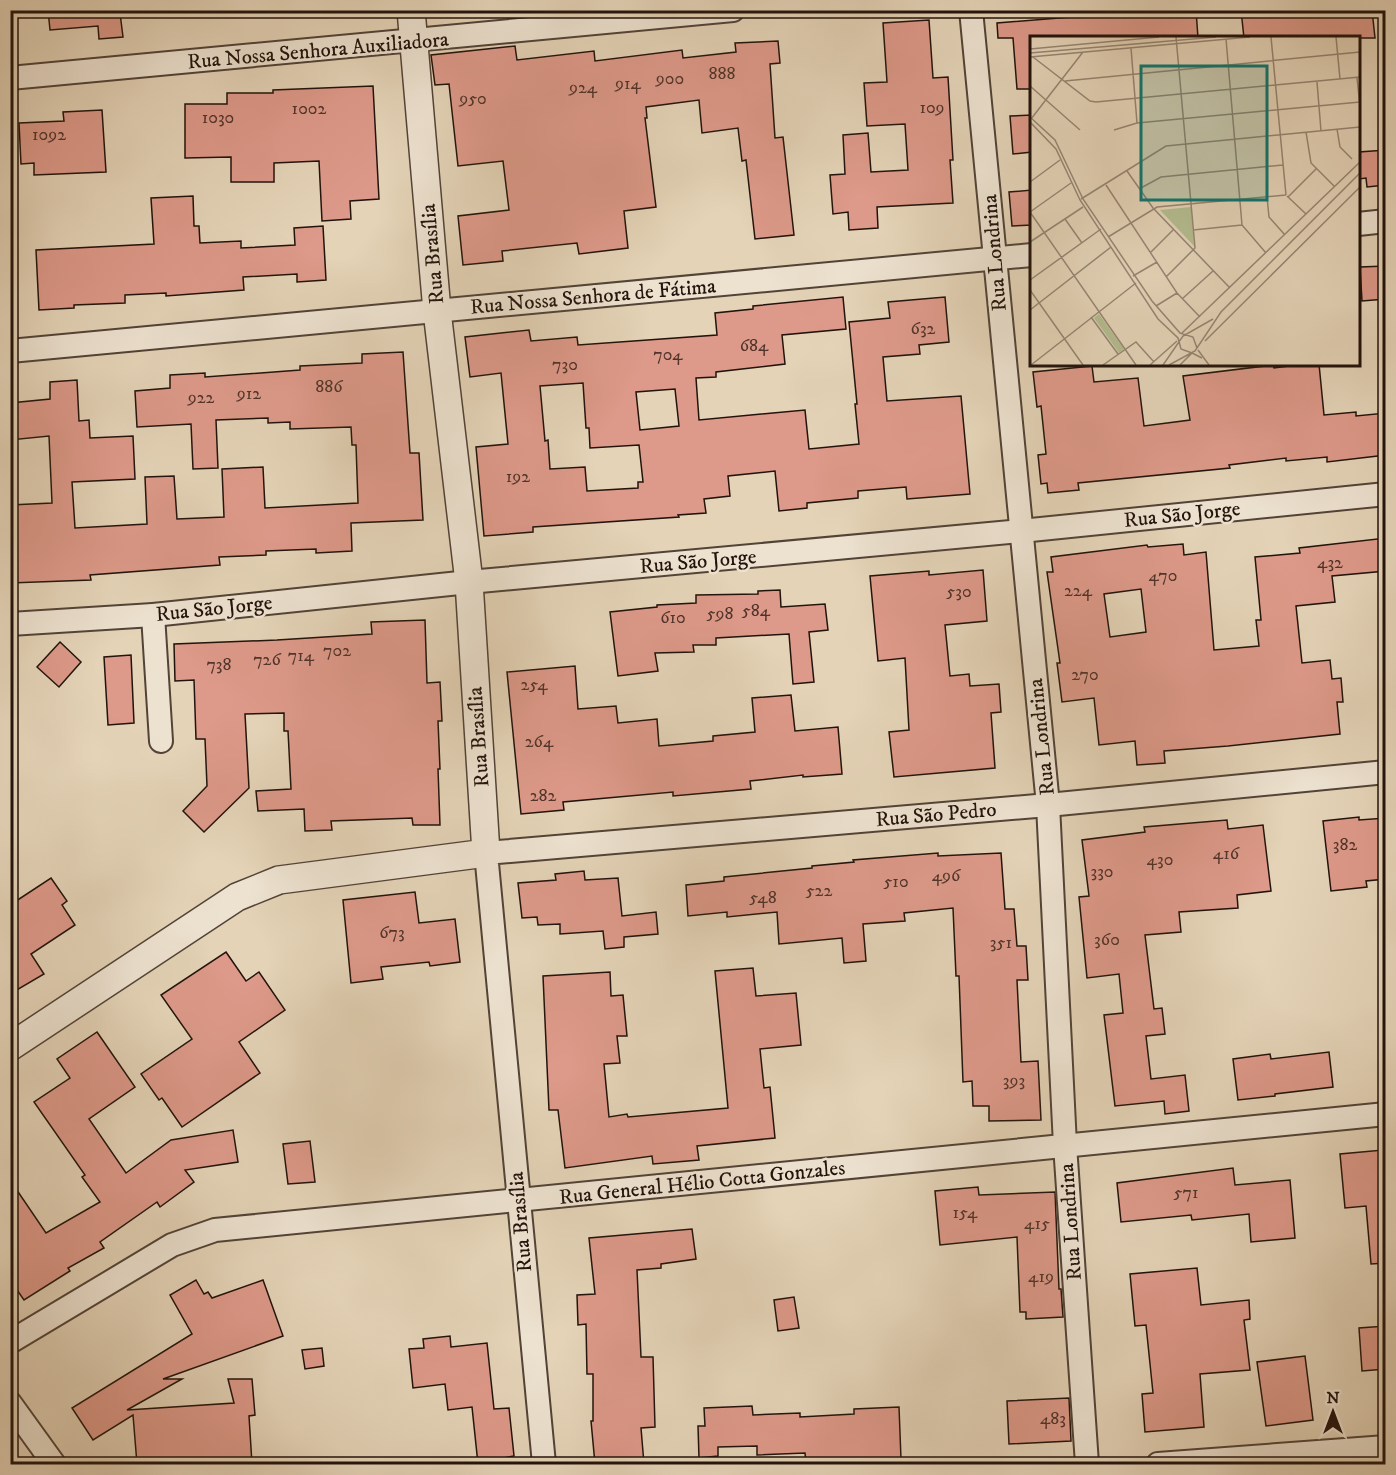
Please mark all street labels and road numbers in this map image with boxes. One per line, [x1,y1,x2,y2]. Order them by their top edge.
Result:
street label: Rua Nossa Senhora Auxiliadora [186,27,450,75]
street label: Rua Londrina [977,193,1013,313]
street label: Rua Brasília [416,203,450,305]
street label: Rua Nossa Senhora de Fátima [469,273,717,321]
street label: Rua São Jorge [1123,496,1242,534]
street label: Rua São Jorge [639,544,758,580]
street label: Rua São Jorge [155,590,274,628]
street label: Rua Londrina [1023,677,1061,797]
street label: Rua Brasília [463,686,495,788]
street label: Rua São Pedro [875,797,998,833]
street label: Rua General Hélio Cotta Gonzales [558,1155,846,1211]
street label: Rua Londrina [1054,1162,1088,1281]
street label: Rua Brasília [504,1171,538,1273]

